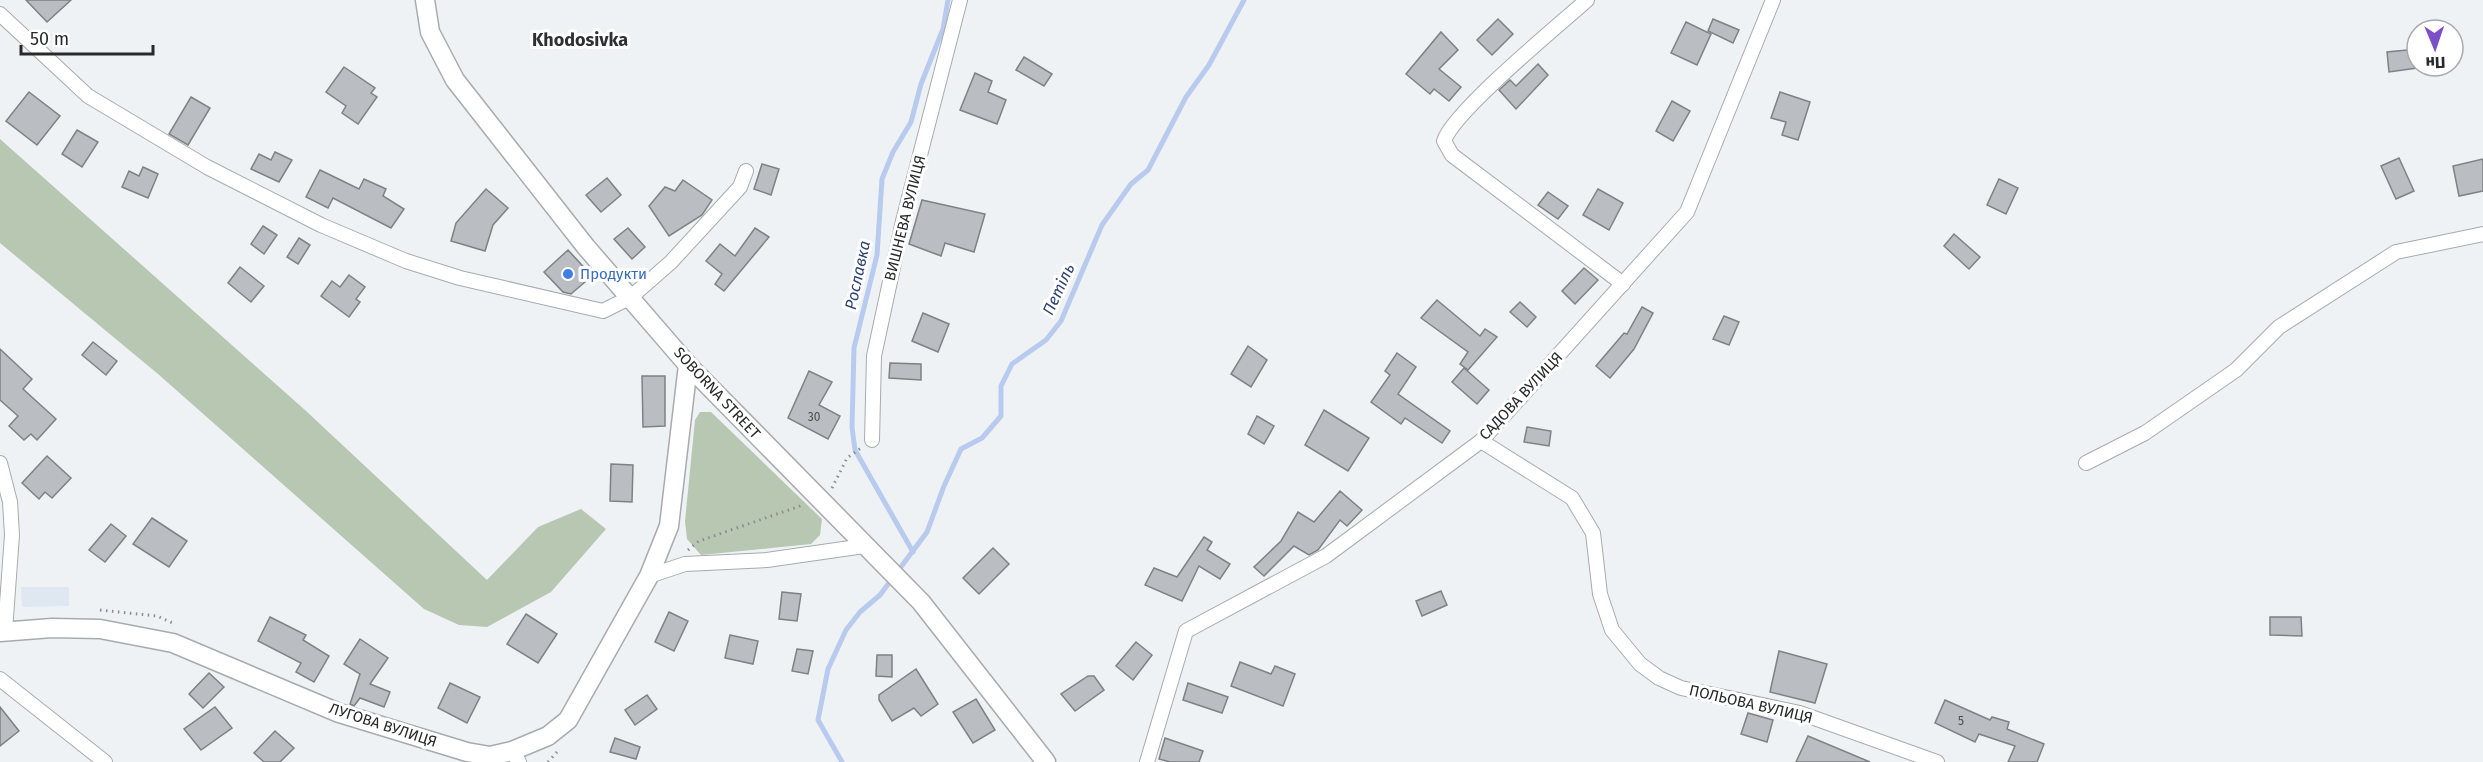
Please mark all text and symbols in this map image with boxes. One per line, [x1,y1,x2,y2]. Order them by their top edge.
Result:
scale bar [21,18,153,56]
north arrow [2405,18,2465,78]
text: 50 m [30,28,69,50]
district label: Khodosivka [532,29,628,51]
text: Пн [2425,53,2446,72]
street label: ВИШНЕВА ВУЛИЦЯ [881,153,929,283]
water label: Рославка [841,239,874,311]
water label: Петіль [1038,261,1079,318]
place label: Продукти [580,265,647,283]
marker: Продукти [561,267,575,281]
street label: SOBORNA STREET [670,344,764,443]
street label: САДОВА ВУЛИЦЯ [1476,348,1566,444]
house number: 30 [808,410,821,424]
street label: ПОЛЬОВА ВУЛИЦЯ [1687,681,1815,727]
street label: ЛУГОВА ВУЛИЦЯ [327,699,439,751]
house number: 5 [1958,714,1964,728]

